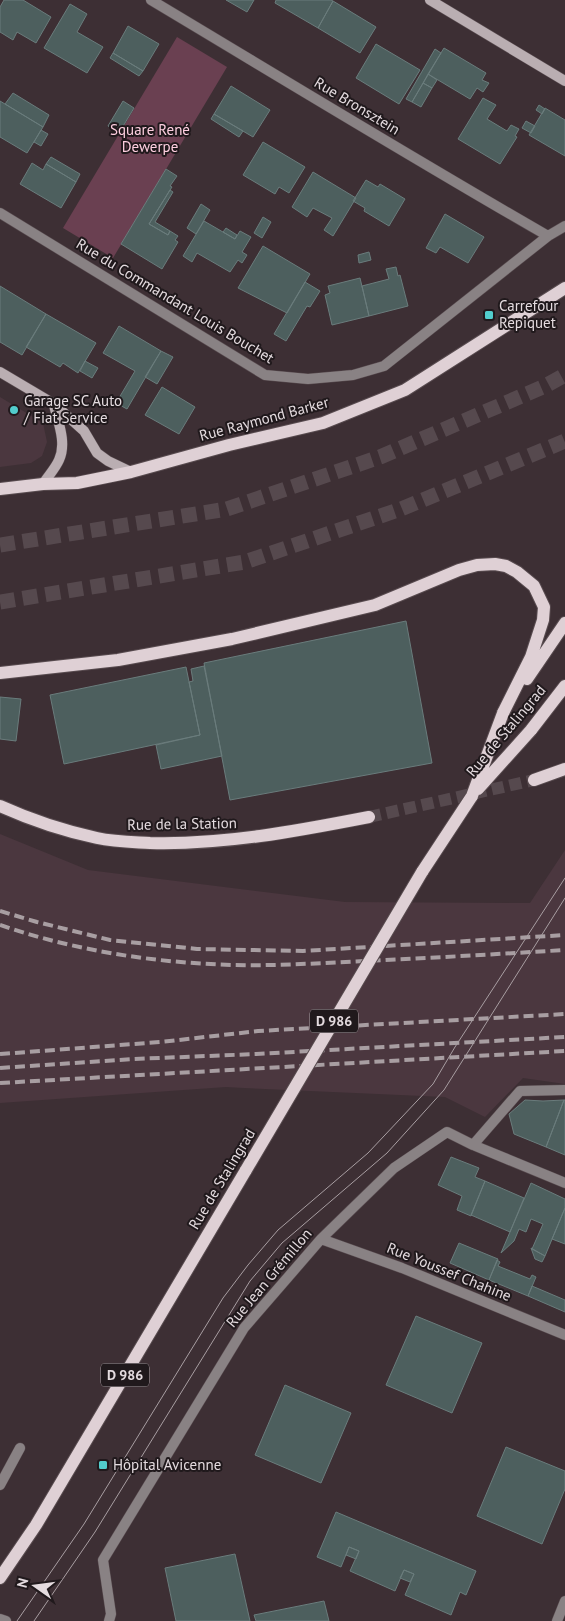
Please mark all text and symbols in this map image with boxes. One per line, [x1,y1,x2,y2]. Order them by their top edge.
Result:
street label: Rue Bronsztein [311,73,403,139]
park label: Square René Dewerpe [110,120,190,156]
street label: Rue du Commandant Louis Bouchet [73,234,278,367]
place label: Carrefour Repiquet [499,296,558,332]
marker: Carrefour Repiquet [483,309,495,321]
place label: Garage SC Auto / Fiat Service [23,391,122,427]
street label: Rue Raymond Barker [197,392,331,445]
marker: Garage SC Auto / Fiat Service [8,404,20,416]
street label: Rue de Stalingrad [462,681,550,780]
street label: Rue de la Station [127,813,237,834]
road number: D 986 [310,1009,358,1032]
street label: Rue de Stalingrad [184,1125,259,1232]
street label: Rue Jean Grémillon [222,1224,316,1331]
street label: Rue Youssef Chahine [384,1238,514,1305]
road number: D 986 [101,1364,149,1386]
place label: Hôpital Avicenne [113,1455,221,1474]
marker: Hôpital Avicenne [97,1459,109,1471]
north arrow [10,1561,60,1611]
text: N [13,1576,32,1589]

